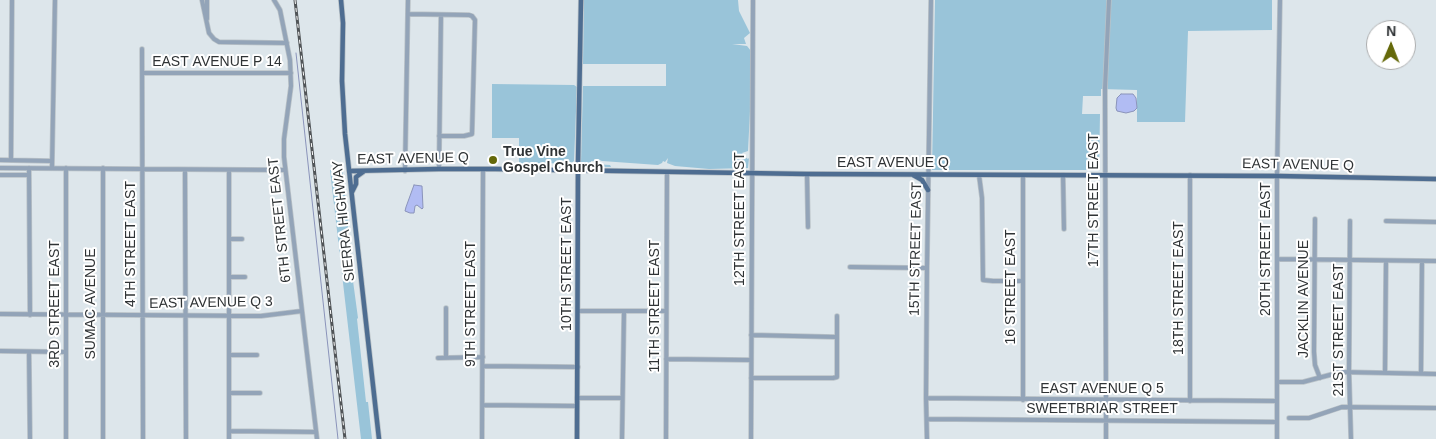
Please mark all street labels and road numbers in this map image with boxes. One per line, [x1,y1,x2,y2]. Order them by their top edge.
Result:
street label: EAST AVENUE P 14 [152,54,282,70]
street label: 17TH STREET EAST [1086,133,1102,267]
street label: EAST AVENUE Q [357,150,469,168]
street label: 12TH STREET EAST [732,152,748,286]
street label: EAST AVENUE Q [837,155,949,171]
street label: 6TH STREET EAST [265,156,295,284]
street label: EAST AVENUE Q [1242,156,1354,174]
street label: SIERRA HIGHWAY [329,160,359,282]
street label: 4TH STREET EAST [123,181,139,307]
street label: 15TH STREET EAST [906,182,926,316]
street label: 20TH STREET EAST [1258,182,1274,316]
street label: 10TH STREET EAST [559,197,575,331]
street label: 18TH STREET EAST [1171,221,1187,355]
street label: 16 STREET EAST [1003,229,1019,345]
street label: 3RD STREET EAST [47,240,63,368]
street label: 11TH STREET EAST [647,240,663,372]
street label: JACKLIN AVENUE [1296,240,1312,358]
street label: 9TH STREET EAST [463,241,479,367]
street label: SUMAC AVENUE [83,249,99,359]
street label: 21ST STREET EAST [1331,263,1347,397]
street label: EAST AVENUE Q 3 [149,294,273,312]
street label: EAST AVENUE Q 5 [1040,381,1164,397]
street label: SWEETBRIAR STREET [1026,401,1178,417]

